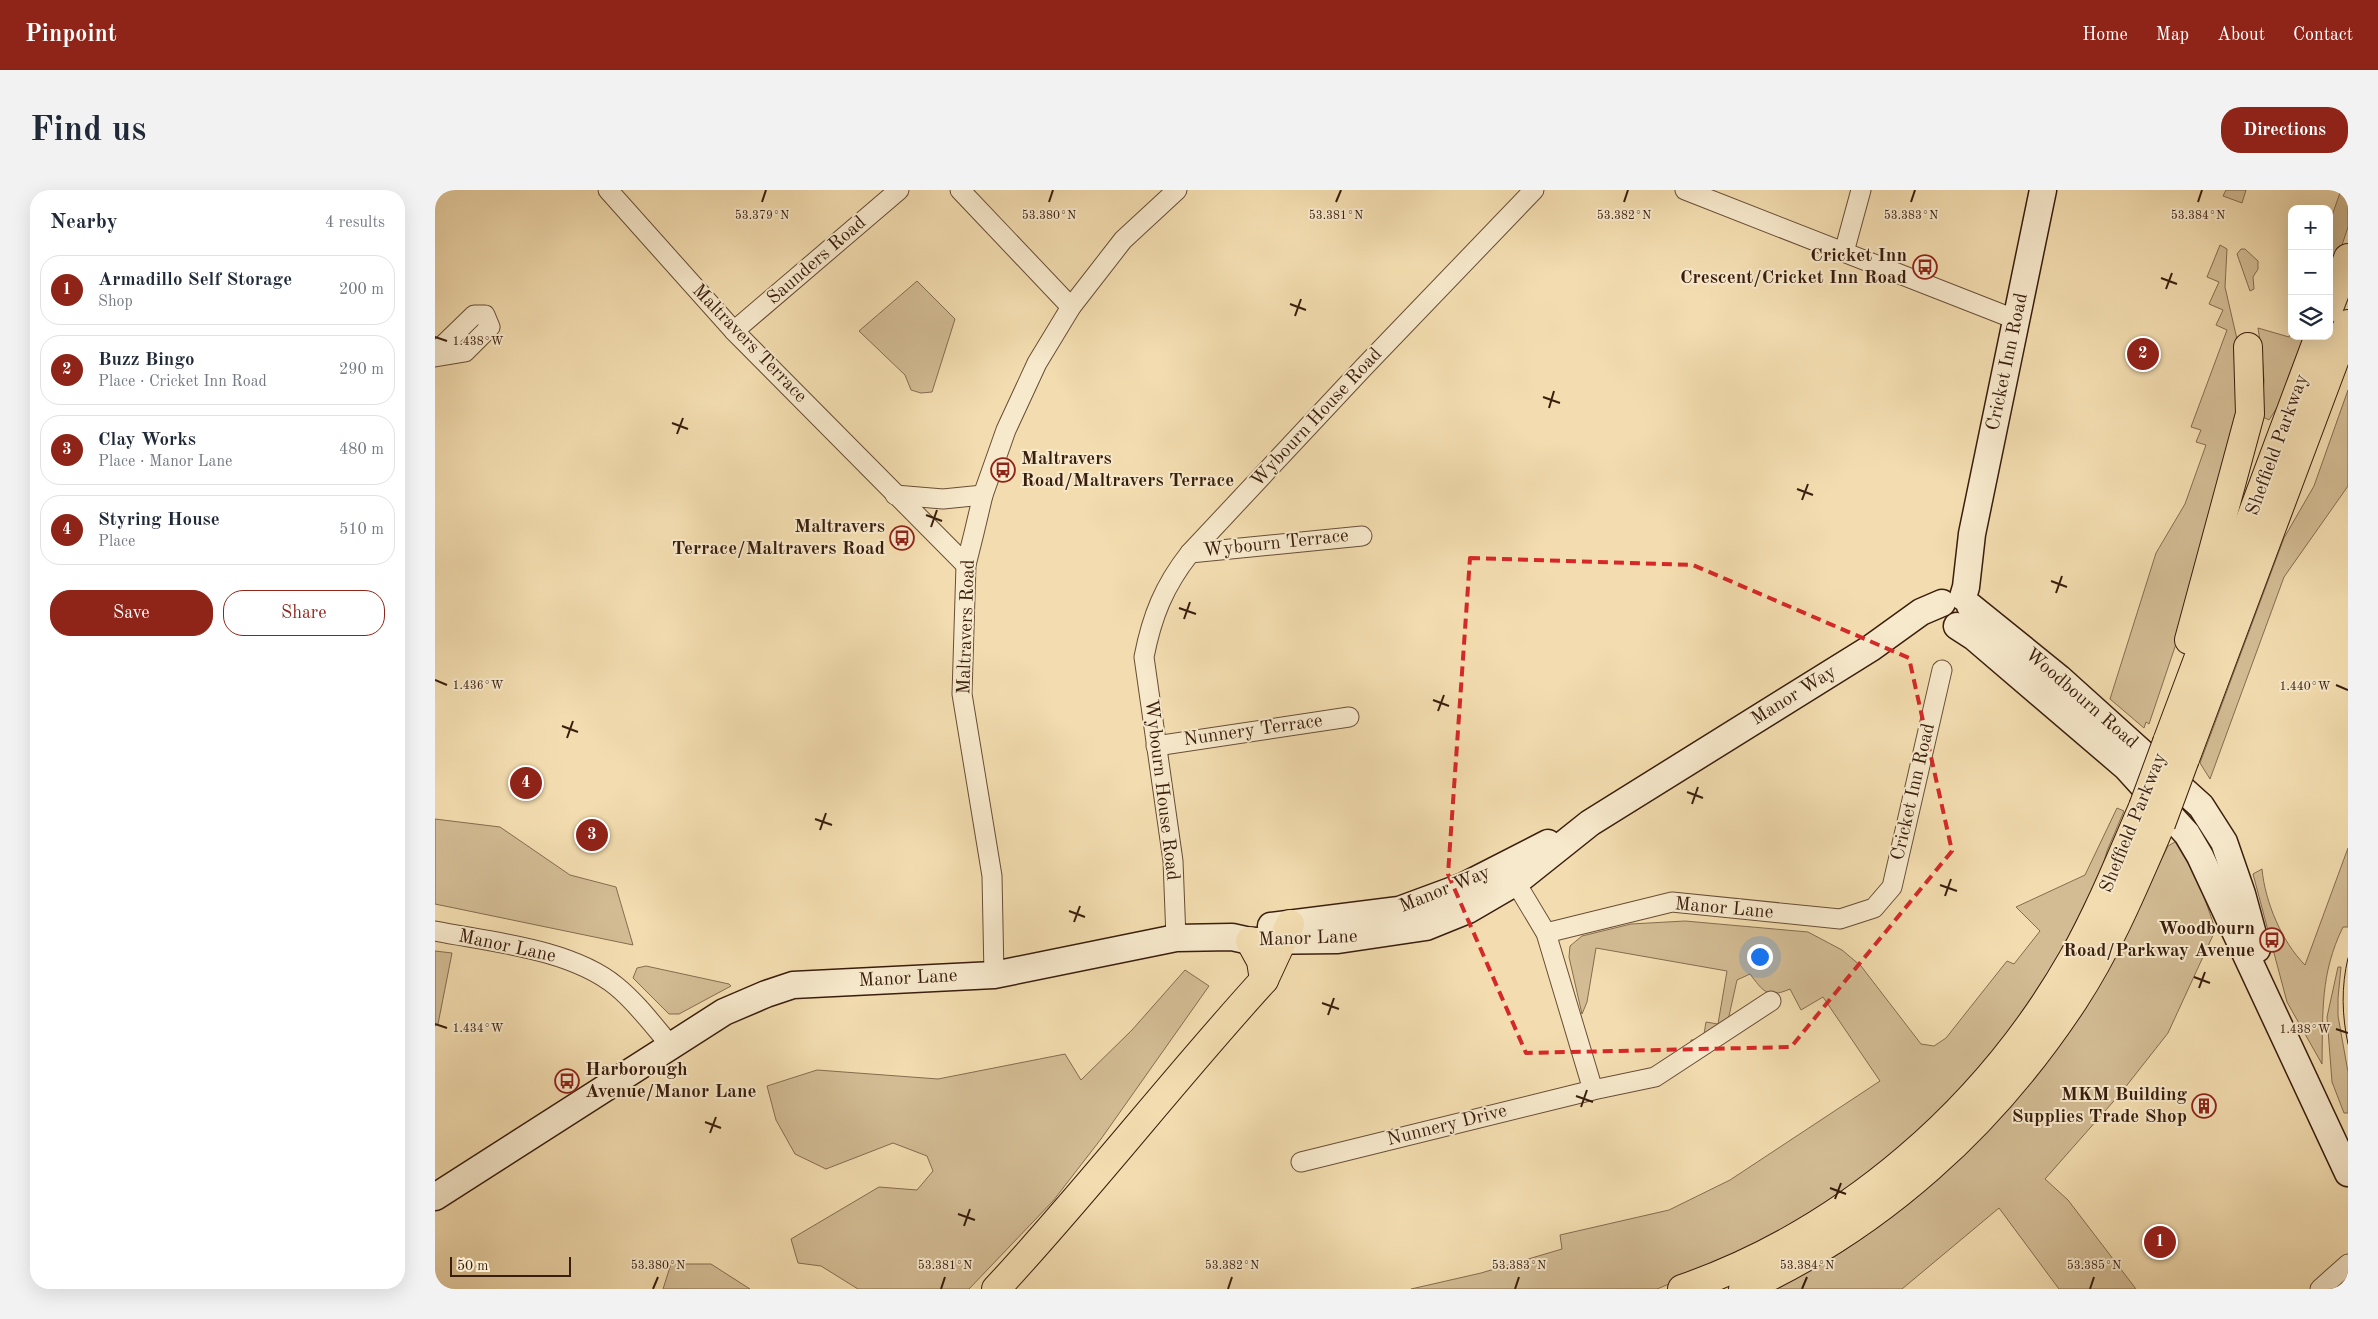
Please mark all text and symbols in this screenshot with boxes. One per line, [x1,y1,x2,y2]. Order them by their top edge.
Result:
text: Pinpoint [25,23,117,47]
text: Home [2082,26,2128,44]
text: Map [2156,26,2189,44]
text: About [2217,26,2265,44]
text: Contact [2293,26,2353,44]
button: Directions [2221,107,2348,153]
text: Find us [30,113,146,148]
map controls [2288,205,2333,340]
button: + [2288,205,2333,250]
text: 53.379°N [735,209,789,222]
text: 53.380°N [1022,209,1076,222]
text: 53.381°N [1309,209,1363,222]
text: 53.382°N [1597,209,1651,222]
text: 53.383°N [1884,209,1938,222]
text: 53.384°N [2171,209,2225,222]
text: Nearby [50,212,118,233]
street label: Saunders Road [764,213,870,309]
text: 4 results [325,215,385,231]
place label: Cricket Inn Crescent/Cricket Inn Road [1680,247,1907,288]
button: − [2288,250,2333,295]
bus stop icon: Cricket Inn Crescent/Cricket Inn Road [1912,254,1938,280]
text: Armadillo Self Storage [98,271,292,290]
street label: Maltravers Terrace [688,281,810,407]
text: 1 [62,282,72,298]
text: 200 m [339,282,384,298]
street label: Cricket Inn Road [1984,291,2032,433]
text: Shop [98,294,133,310]
button: layers [2288,295,2333,340]
pin: 2 [2127,335,2159,373]
text: 1.438°W [453,336,504,348]
street label: Wybourn House Road [1248,345,1386,491]
text: Buzz Bingo [98,351,195,370]
text: 2 [62,362,72,378]
text: 290 m [339,362,384,378]
street label: Sheffield Parkway [2244,372,2312,518]
text: Place · Cricket Inn Road [98,374,267,390]
text: Clay Works [98,431,196,450]
text: 3 [62,442,72,458]
text: 480 m [339,442,384,458]
place label: Maltravers Road/Maltravers Terrace [1021,450,1234,491]
text: Place · Manor Lane [98,454,232,470]
bus stop icon: Maltravers Road/Maltravers Terrace [990,457,1016,483]
text: Styring House [98,511,220,530]
place label: Maltravers Terrace/Maltravers Road [672,518,885,559]
text: 4 [62,522,72,538]
text: 510 m [339,522,384,538]
bus stop icon: Maltravers Terrace/Maltravers Road [889,525,915,551]
street label: Wybourn Terrace [1202,527,1350,561]
text: Place [98,534,135,550]
street label: Maltravers Road [955,559,979,695]
button: Save [50,590,213,636]
button: Share [223,590,385,636]
street label: Woodbourn Road [2021,645,2141,753]
street label: Manor Way [1748,662,1840,730]
text: 1.436°W [453,680,504,692]
text: 1.440°W [2280,681,2331,693]
street label: Wybourn House Road [1140,698,1182,882]
street label: Nunnery Terrace [1182,712,1324,750]
street label: Cricket Inn Road [1889,721,1939,862]
street label: Sheffield Parkway [2097,750,2171,896]
pin: 4 [510,764,542,802]
pin: 3 [576,816,608,854]
street label: Manor Way [1397,863,1493,917]
street label: Manor Lane [1674,895,1774,923]
place label: Woodbourn Road/Parkway Avenue [2063,920,2255,961]
street label: Manor Lane [456,927,558,967]
bus stop icon: Woodbourn Road/Parkway Avenue [2259,927,2285,953]
street label: Manor Lane [1258,928,1358,950]
your location [1747,944,1773,970]
street label: Manor Lane [858,967,958,991]
text: 1.434°W [453,1023,504,1035]
text: 1.438°W [2280,1024,2331,1036]
place label: Harborough Avenue/Manor Lane [585,1061,756,1102]
bus stop icon: Harborough Avenue/Manor Lane [554,1068,580,1094]
place label: MKM Building Supplies Trade Shop [2012,1086,2187,1127]
building icon: MKM Building Supplies Trade Shop [2191,1093,2217,1119]
street label: Nunnery Drive [1385,1102,1509,1150]
pin: 1 [2144,1223,2176,1261]
scale bar [450,1254,571,1277]
text: 50 m [457,1259,488,1273]
text: 53.380°N [631,1259,685,1272]
text: 53.381°N [918,1259,972,1272]
text: 53.382°N [1205,1259,1259,1272]
text: 53.383°N [1492,1259,1546,1272]
text: 53.384°N [1780,1259,1834,1272]
text: 53.385°N [2067,1259,2121,1272]

